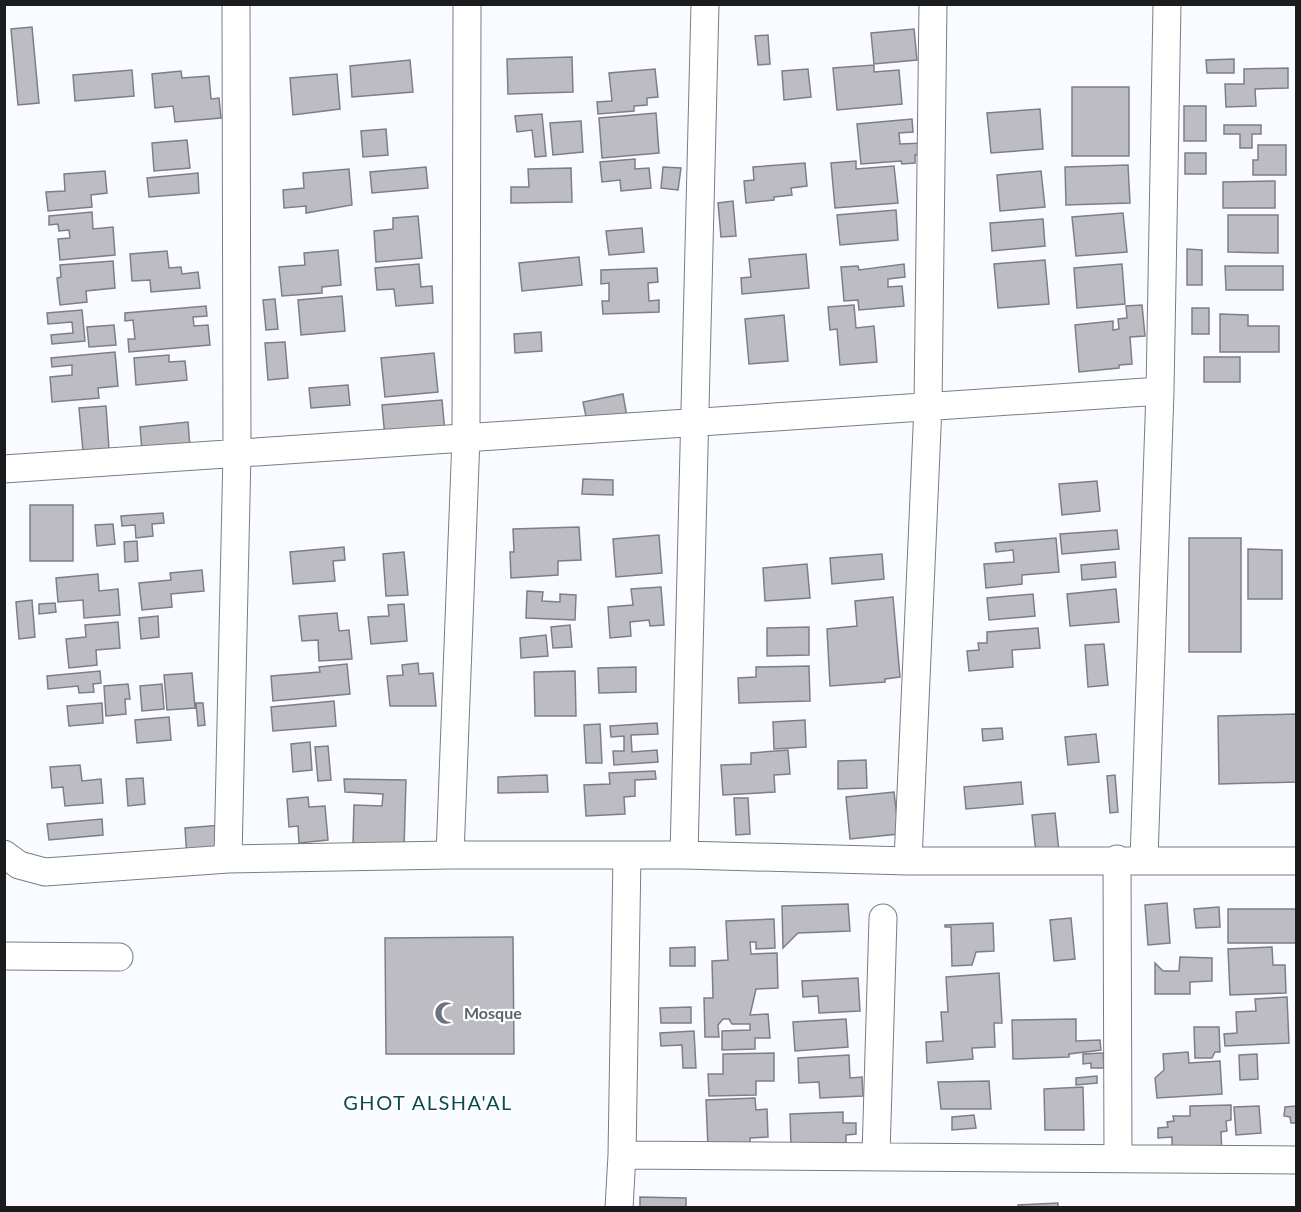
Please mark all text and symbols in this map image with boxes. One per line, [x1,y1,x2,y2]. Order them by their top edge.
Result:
mosque icon: Mosque [433,1000,459,1026]
place label: Mosque [464,1003,522,1022]
district label: GHOT ALSHA'AL [343,1090,513,1114]

